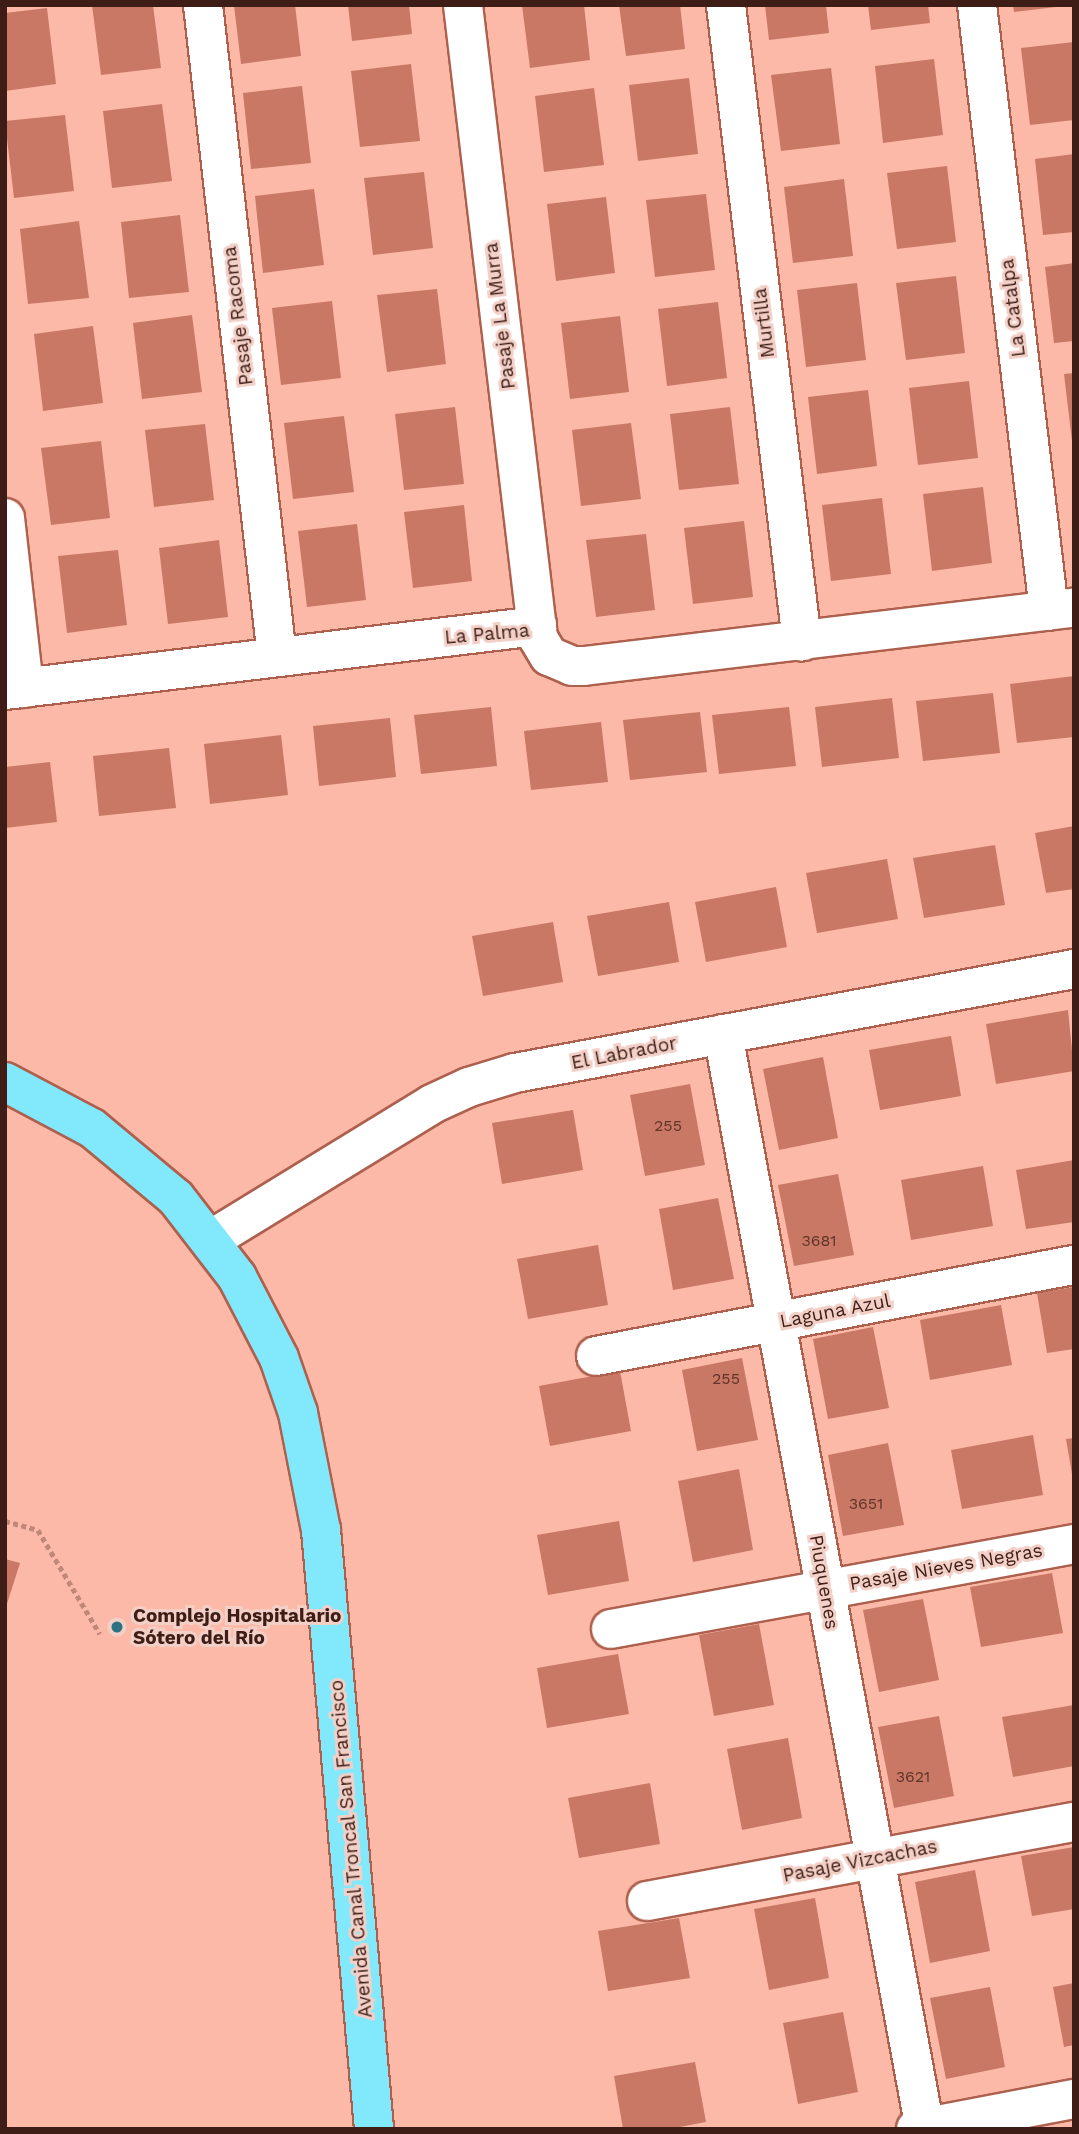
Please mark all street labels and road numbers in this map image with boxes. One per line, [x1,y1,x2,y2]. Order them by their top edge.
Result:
street label: Pasaje La Murra [480,241,520,391]
street label: Pasaje Racoma [218,245,258,387]
street label: La Catalpa [996,257,1030,359]
street label: Murtilla [748,287,780,359]
street label: La Palma [443,619,531,649]
street label: El Labrador [569,1032,679,1074]
street label: Laguna Azul [777,1289,893,1333]
street label: Piuquenes [804,1533,844,1631]
street label: Pasaje Nieves Negras [848,1539,1044,1595]
street label: Avenida Canal Troncal San Francisco [325,1678,377,2020]
street label: Pasaje Vizcachas [781,1835,939,1887]

